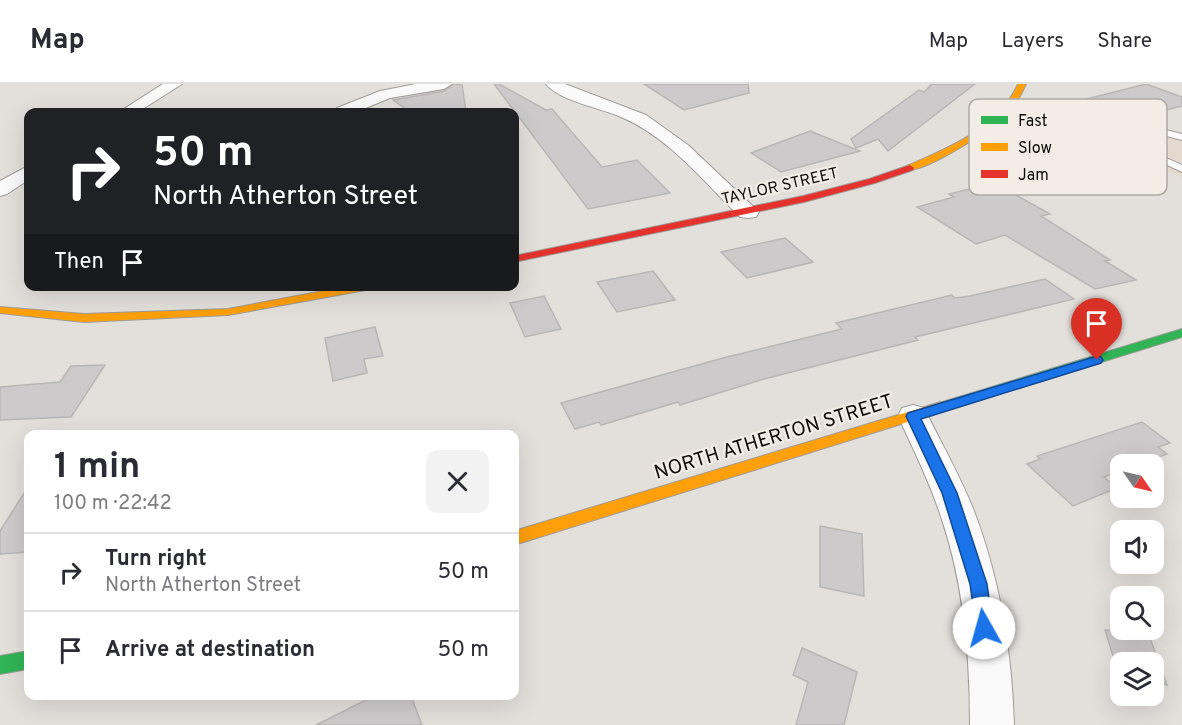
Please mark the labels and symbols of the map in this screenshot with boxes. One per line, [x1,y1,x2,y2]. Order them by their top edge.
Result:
legend [969,99,1167,195]
text: Fast [1018,112,1048,132]
text: Slow [1018,139,1052,159]
street label: TAYLOR STREET [720,164,840,210]
text: Jam [1018,166,1049,186]
pin [1071,298,1122,360]
street label: NORTH ATHERTON STREET [651,389,897,487]
north arrow [1110,454,1164,508]
position arrow [952,596,1016,660]

